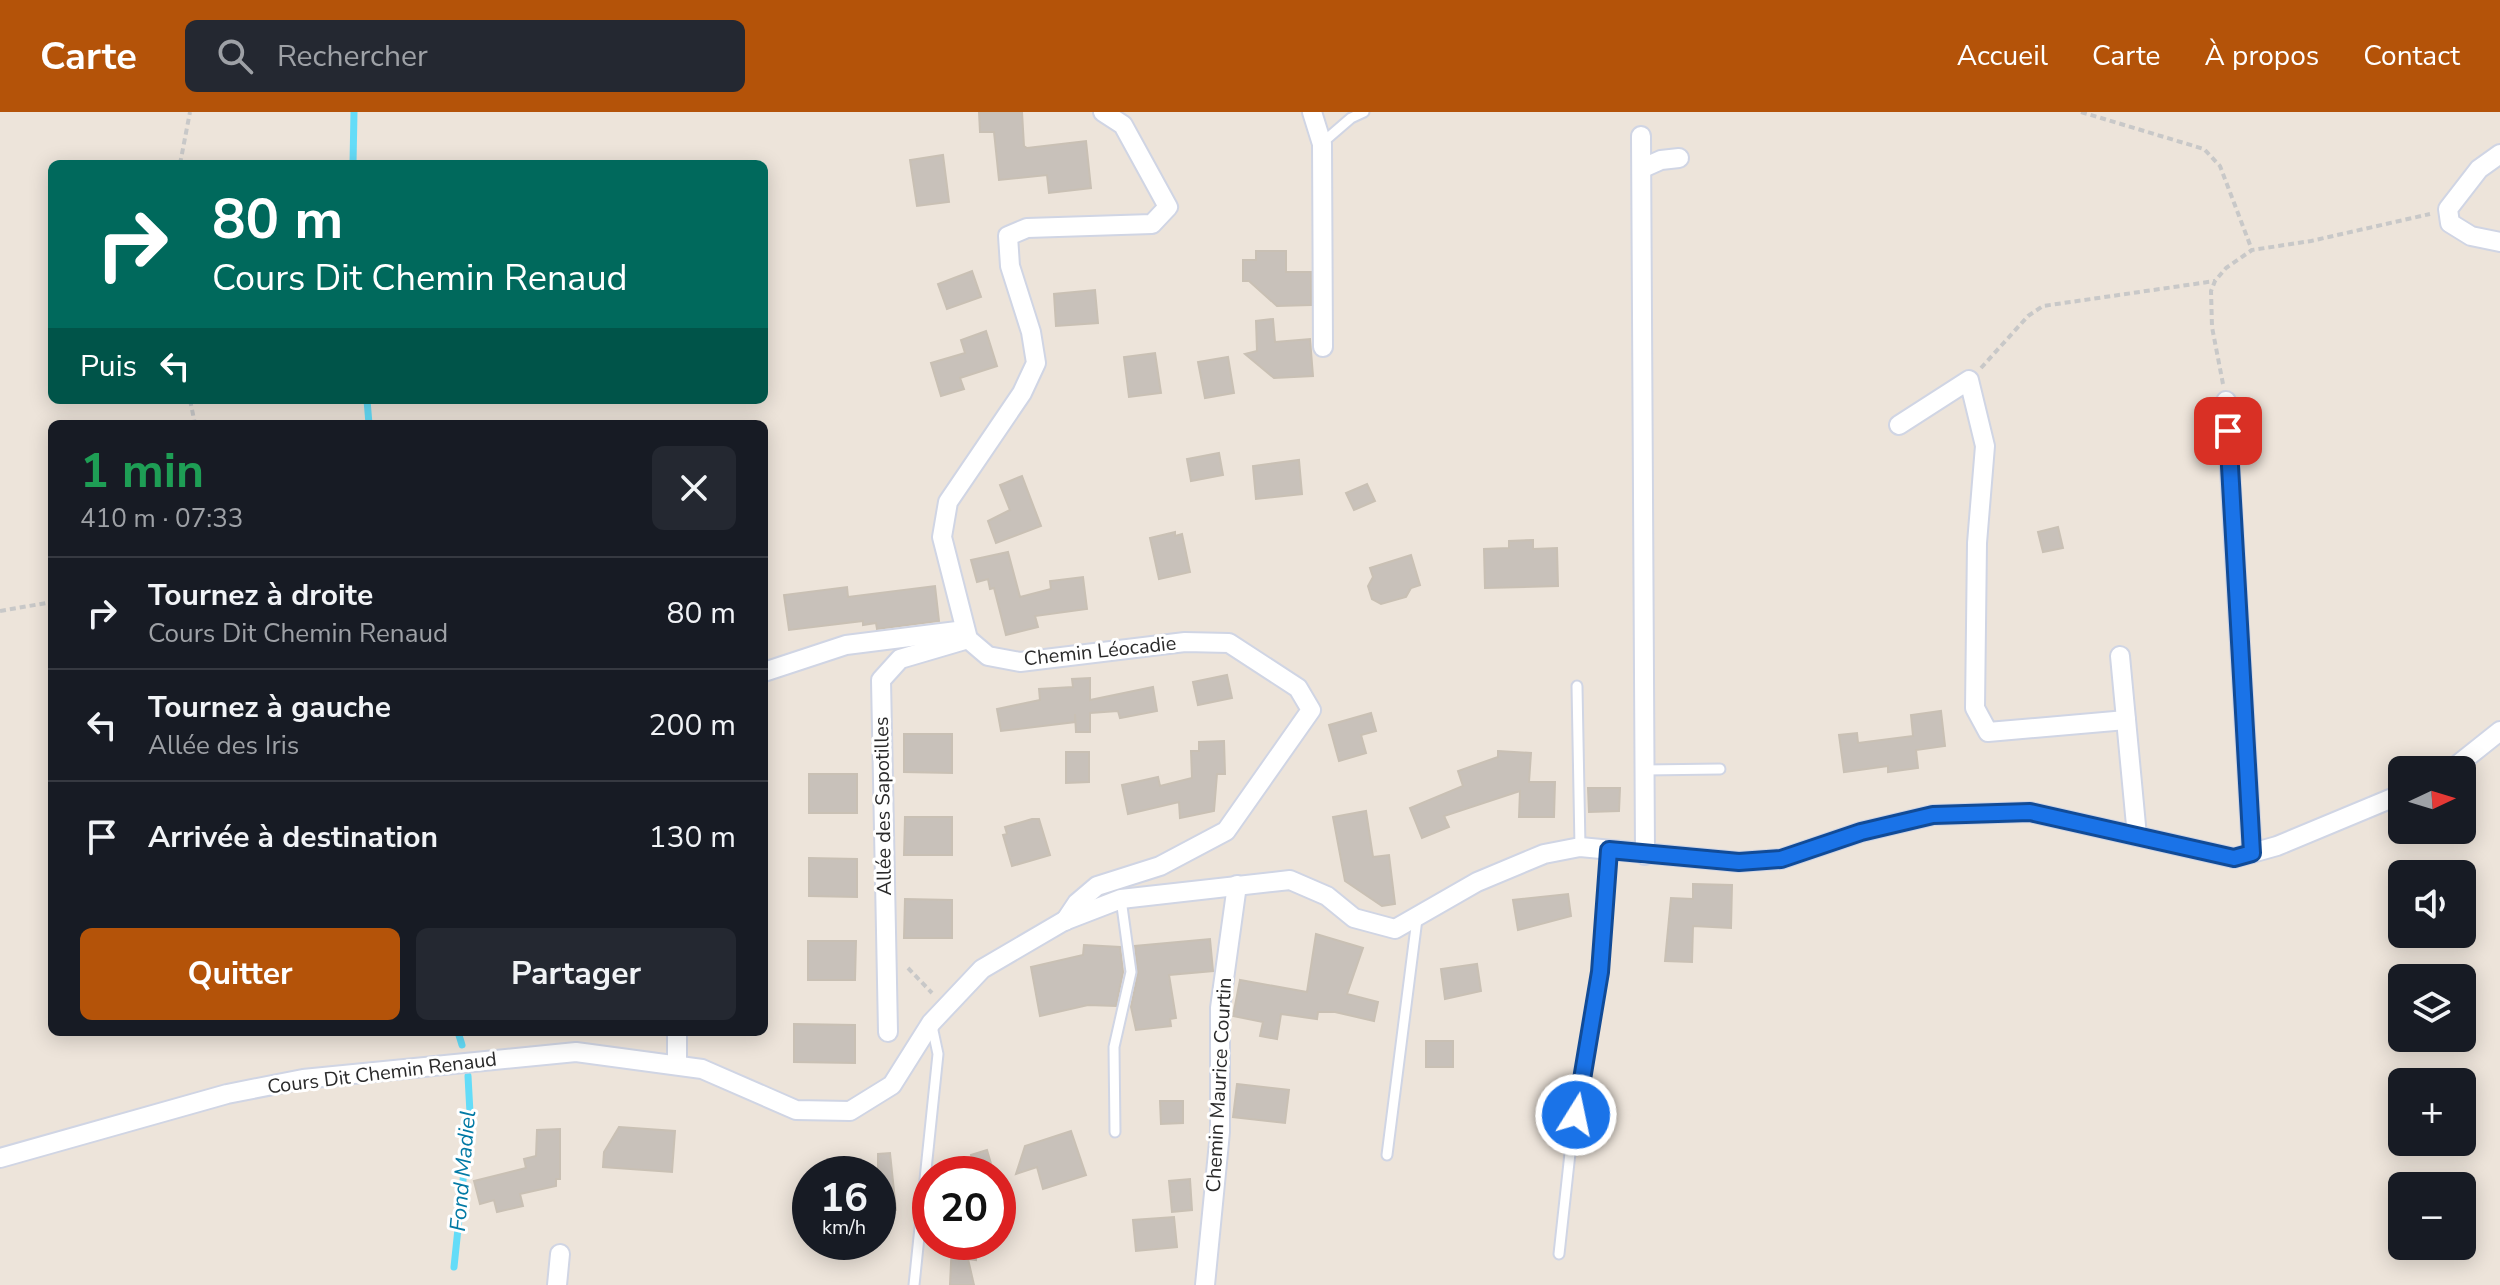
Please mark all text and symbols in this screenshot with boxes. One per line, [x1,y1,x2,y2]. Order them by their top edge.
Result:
search box [185,20,745,92]
text: Carte [40,31,137,82]
icon: search [213,34,257,78]
text: Rechercher [277,36,428,77]
text: Accueil [1957,37,2048,75]
text: Carte [2092,37,2161,75]
text: À propos [2205,37,2319,75]
text: Contact [2363,37,2460,75]
text: 80 m [212,181,343,258]
icon: right [80,192,184,296]
text: Cours Dit Chemin Renaud [212,254,628,303]
icon: left [153,344,197,388]
text: Puis [80,346,137,387]
pin [2194,397,2262,465]
icon: arrive [2206,409,2250,453]
text: 1 min [80,438,204,504]
button: close [652,446,736,530]
text: 410 m · 07:33 [80,501,243,536]
text: Tournez à droite [148,575,373,616]
icon: right [80,591,124,635]
text: 80 m [667,593,736,634]
text: Cours Dit Chemin Renaud [148,616,448,651]
street label: Chemin Léocadie [1023,630,1177,672]
text: Tournez à gauche [148,687,391,728]
icon: left [80,703,124,747]
text: 200 m [649,705,736,746]
street label: Allée des Sapotilles [868,716,898,896]
text: Allée des Iris [148,728,299,763]
north arrow [2388,756,2476,844]
map controls [2388,756,2476,1260]
icon: arrive [80,815,124,859]
text: Arrivée à destination [148,817,438,858]
text: 130 m [649,817,736,858]
button: sound [2388,860,2476,948]
button: Quitter [80,928,400,1020]
button: Partager [416,928,736,1020]
button: layers [2388,964,2476,1052]
street label: Chemin Maurice Courtin [1200,977,1238,1193]
street label: Cours Dit Chemin Renaud [266,1046,498,1100]
button: + [2388,1068,2476,1156]
position arrow [1534,1073,1618,1157]
water label: Fond Madiel [443,1109,483,1233]
speed limit sign: 20 [912,1156,1016,1260]
text: 16 [820,1171,868,1225]
button: − [2388,1172,2476,1260]
text: km/h [822,1214,866,1241]

